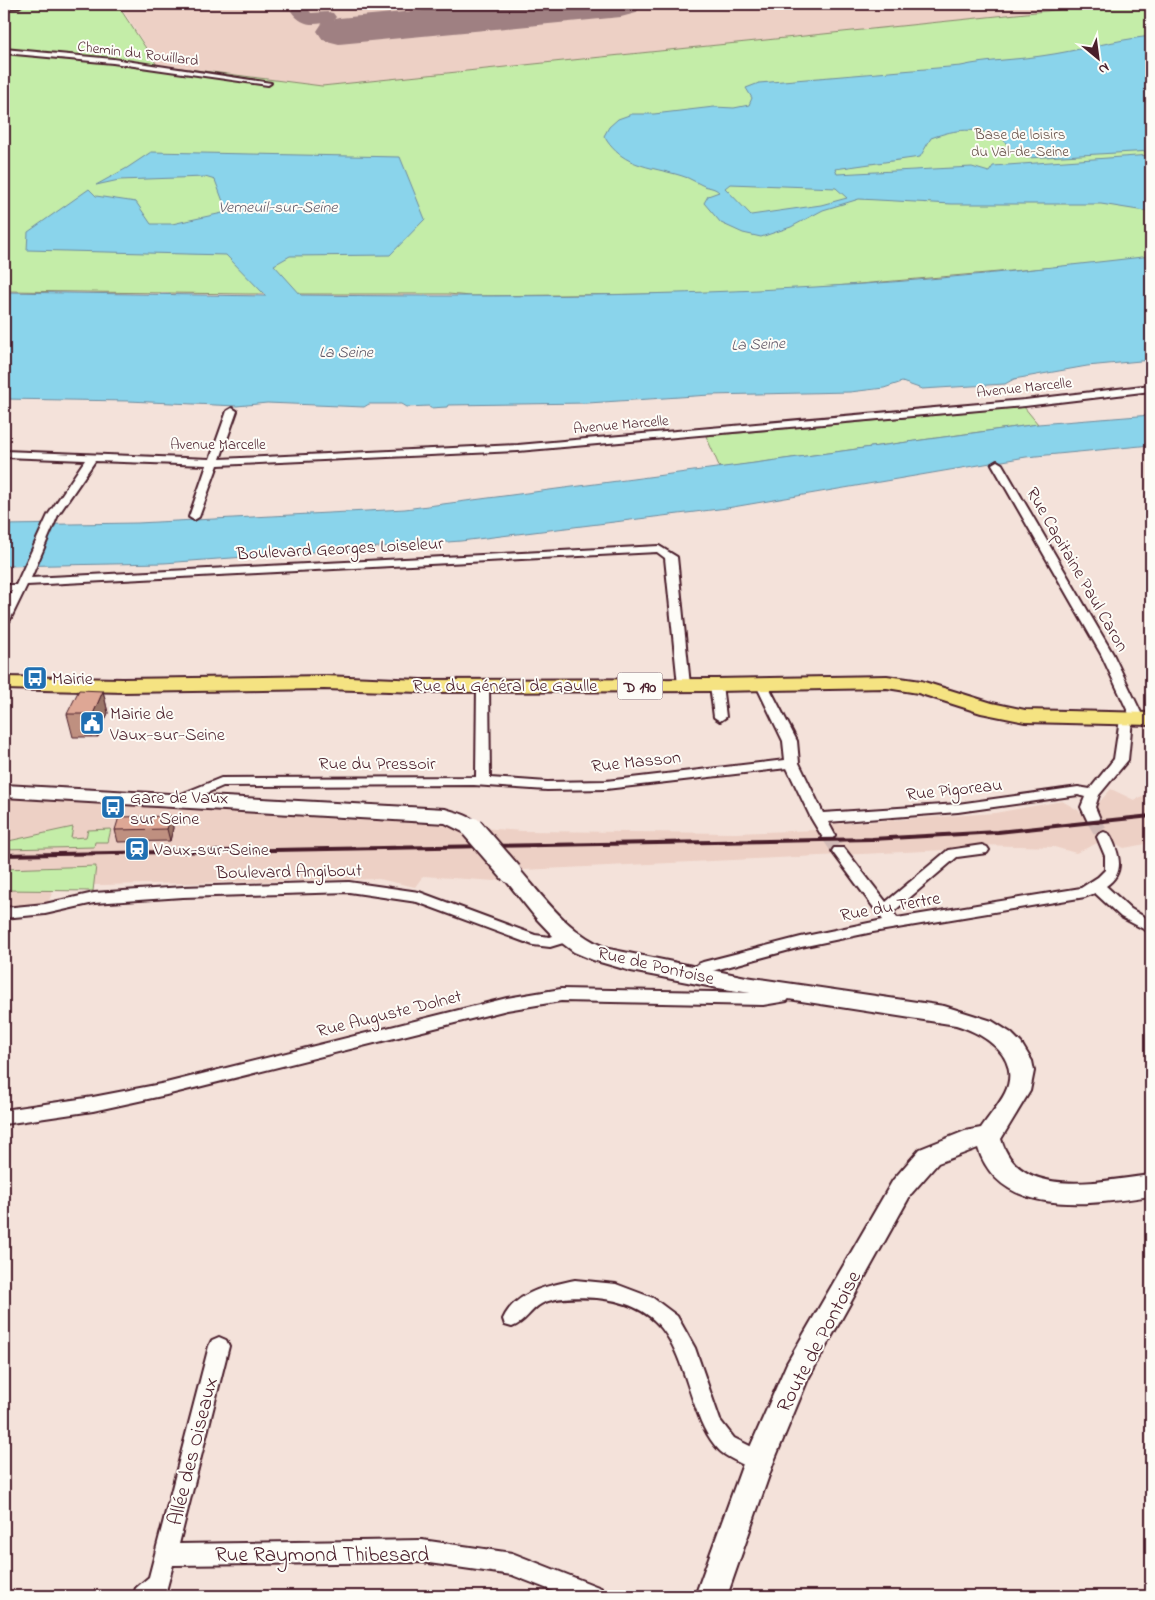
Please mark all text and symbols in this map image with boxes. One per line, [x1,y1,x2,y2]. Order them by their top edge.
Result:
north arrow [1072,32,1122,82]
street label: Chemin du Rouillard [76,36,200,72]
text: N [1094,57,1113,80]
park label: Base de loisirs du Val-de-Seine [971,124,1069,163]
water label: Verneuil-sur-Seine [219,196,338,220]
water label: La Seine [731,332,786,358]
water label: La Seine [319,341,374,365]
street label: Avenue Marcelle [975,372,1073,404]
street label: Avenue Marcelle [573,410,670,440]
street label: Avenue Marcelle [170,434,266,456]
street label: Rue Capitaine Paul Caron [1018,483,1134,657]
street label: Boulevard Georges Loiseleur [235,532,445,569]
bus stop icon: Mairie [22,665,48,691]
place label: Mairie [52,667,94,693]
road number: D 190 [618,672,662,699]
street label: Rue du Général de Gaulle [413,674,598,700]
place label: Mairie de Vaux-sur-Seine [109,702,226,749]
public building icon: Mairie de Vaux-sur-Seine [79,710,105,736]
street label: Rue Masson [590,745,682,781]
street label: Rue du Pressoir [318,752,436,778]
street label: Rue Pigoreau [905,773,1004,810]
place label: Gare de Vaux sur Seine [130,786,228,833]
bus stop icon: Gare de Vaux sur Seine [100,794,126,820]
station icon: Vaux-sur-Seine [124,836,150,862]
place label: Vaux-sur-Seine [153,838,270,864]
street label: Boulevard Angibout [215,859,362,888]
street label: Rue du Tertre [838,886,943,930]
street label: Rue de Pontoise [595,941,717,993]
street label: Rue Auguste Dolnet [314,984,465,1046]
street label: Route de Pontoise [770,1265,870,1418]
street label: Allée des Oiseaux [161,1374,227,1529]
street label: Rue Raymond Thibesard [215,1541,429,1573]

